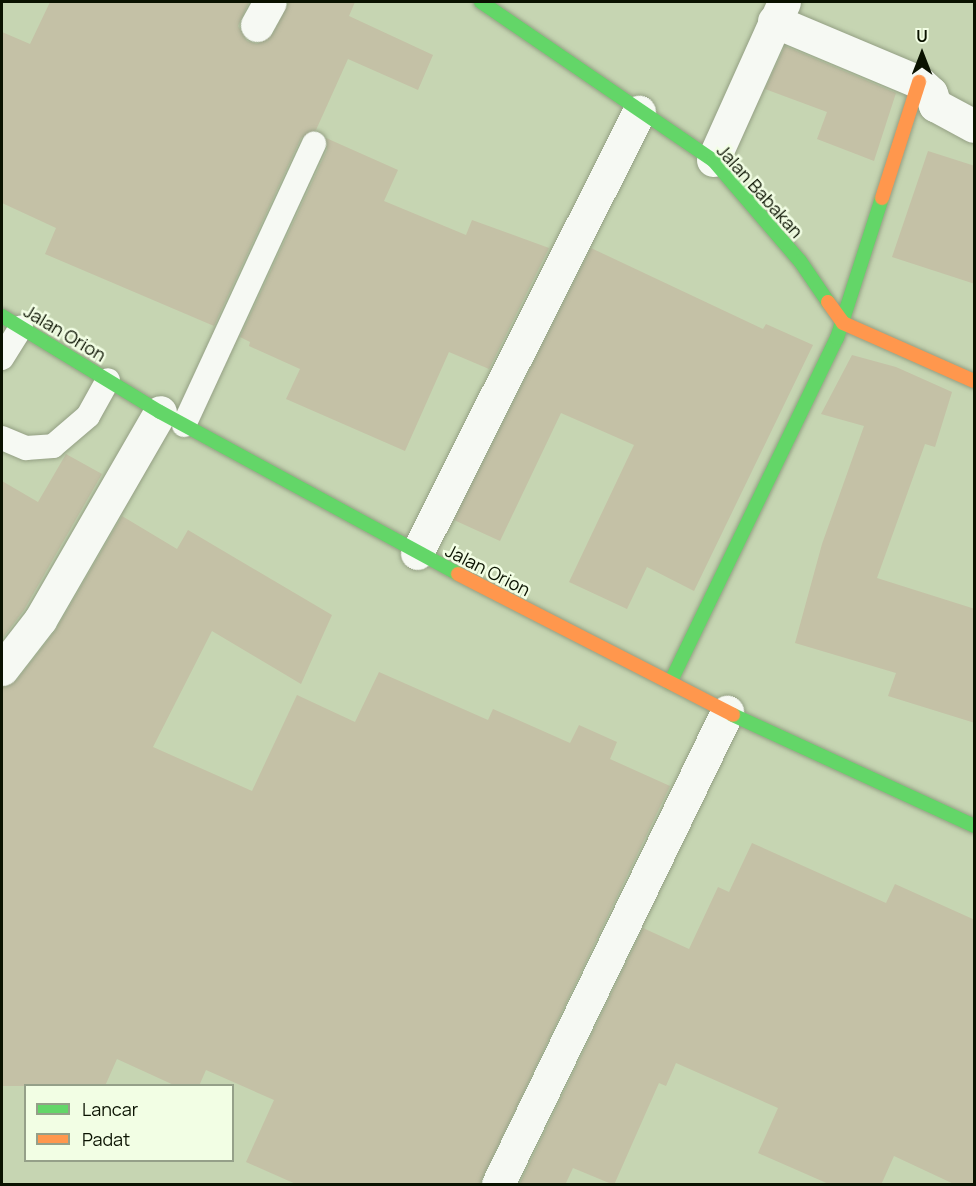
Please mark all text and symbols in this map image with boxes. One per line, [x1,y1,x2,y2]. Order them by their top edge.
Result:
north arrow [892,24,952,84]
text: U [916,25,928,47]
street label: Jalan Babakan [712,140,808,242]
street label: Jalan Orion [20,300,110,366]
street label: Jalan Orion [442,540,534,600]
legend [24,1084,234,1162]
text: Lancar [82,1097,138,1121]
text: Padat [82,1127,130,1151]

